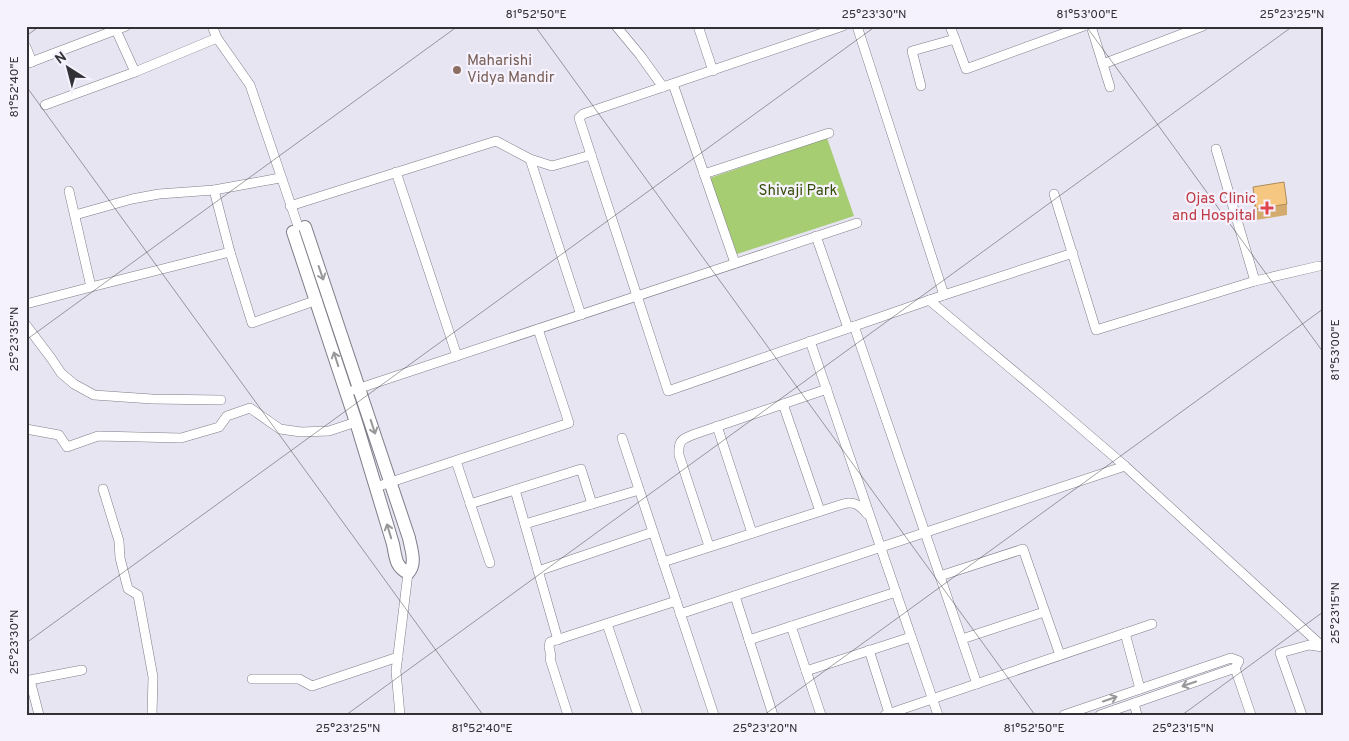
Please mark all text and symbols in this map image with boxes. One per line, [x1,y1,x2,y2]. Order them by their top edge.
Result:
text: 81°52'50"E [505,7,567,23]
text: 25°23'30"N [842,7,906,23]
text: 81°53'00"E [1056,7,1118,23]
text: 25°23'25"N [1260,7,1324,23]
north arrow [42,42,92,92]
text: N [52,49,70,69]
place label: Maharishi Vidya Mandir [467,52,555,88]
text: 81°52'40"E [7,56,23,118]
marker: Maharishi Vidya Mandir [451,64,463,76]
park label: Shivaji Park [758,182,838,201]
place label: Ojas Clinic and Hospital [1172,190,1256,226]
marker: Ojas Clinic and Hospital [1260,201,1274,215]
one-way arrow [317,265,326,280]
text: 25°23'35"N [7,307,23,371]
text: 81°53'00"E [1328,319,1344,381]
one-way arrow [330,352,340,368]
one-way arrow [369,419,378,434]
one-way arrow [383,524,393,540]
text: 25°23'15"N [1328,582,1344,644]
text: 25°23'30"N [7,610,23,674]
one-way arrow [1182,680,1197,689]
one-way arrow [1101,694,1117,703]
text: 25°23'25"N [316,721,380,737]
text: 81°52'40"E [451,721,513,737]
text: 25°23'20"N [732,721,798,737]
text: 81°52'50"E [1003,721,1065,737]
text: 25°23'15"N [1152,721,1214,737]

